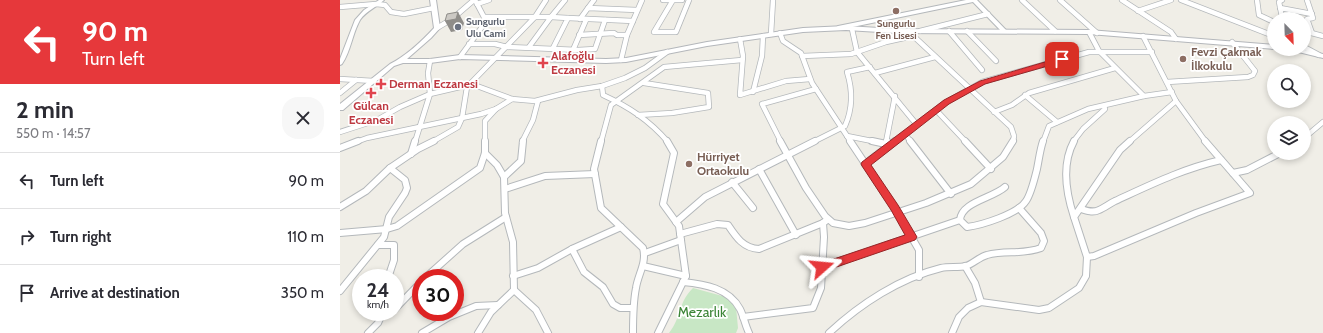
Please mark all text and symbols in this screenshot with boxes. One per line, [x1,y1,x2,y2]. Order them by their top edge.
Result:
marker: Sungurlu Fen Lisesi [891,6,901,16]
north arrow [1267,12,1311,56]
map controls [1267,12,1311,160]
text: 90 m [82,14,148,48]
place label: Sungurlu Ulu Cami [466,15,506,40]
icon: left [16,16,68,68]
place label: Sungurlu Fen Lisesi [875,17,917,42]
marker: Sungurlu Ulu Cami [453,22,463,32]
pin [1045,42,1079,76]
place label: Fevzi Çakmak İlkokulu [1191,44,1262,73]
text: Turn left [82,48,145,70]
place label: Alafoğlu Eczanesi [551,48,596,77]
icon: arrive [1051,48,1073,70]
marker: Fevzi Çakmak İlkokulu [1178,54,1188,64]
marker: Alafoğlu Eczanesi [538,58,548,68]
button: search [1267,64,1311,108]
place label: Derman Eczanesi [389,76,478,91]
marker: Derman Eczanesi [376,79,386,89]
marker: Gülcan Eczanesi [366,88,376,98]
text: 2 min [16,95,74,124]
button: close [282,97,324,139]
place label: Gülcan Eczanesi [349,98,393,127]
button: layers [1267,116,1311,160]
text: 550 m · 14:57 [16,125,90,141]
place label: Hürriyet Ortaokulu [697,149,749,178]
marker: Hürriyet Ortaokulu [684,159,694,169]
icon: left [16,170,38,192]
text: Turn left [50,172,104,190]
text: 90 m [288,172,324,190]
icon: right [16,226,38,248]
text: Turn right [50,228,111,246]
text: 110 m [287,228,324,246]
position arrow [801,246,843,288]
speed limit sign: 30 [412,269,464,321]
text: 24 [367,278,390,302]
icon: arrive [16,282,38,304]
text: Arrive at destination [50,284,180,302]
text: 350 m [281,284,324,302]
text: km/h [367,298,389,311]
park label: Mezarlık [678,303,727,321]

